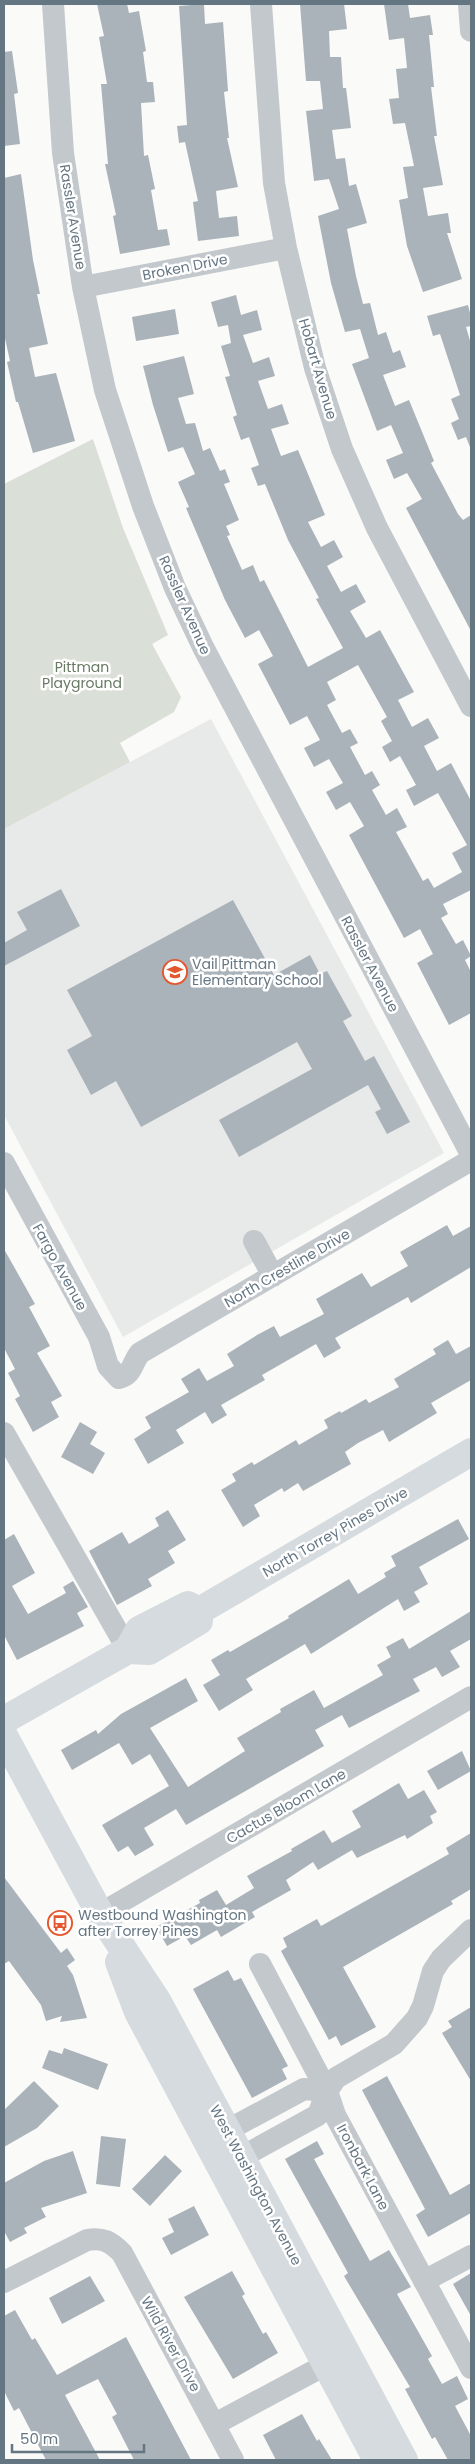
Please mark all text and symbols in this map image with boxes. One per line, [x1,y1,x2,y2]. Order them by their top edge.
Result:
street label: Rassler Avenue [55,163,91,271]
street label: Broken Drive [141,249,230,285]
street label: Hobart Avenue [294,316,342,422]
street label: Rassler Avenue [154,552,216,658]
park label: Pittman Playground [42,657,122,693]
street label: Rassler Avenue [336,912,404,1016]
place label: Vail Pittman Elementary School [192,954,322,990]
school or university icon: Vail Pittman Elementary School [162,959,188,985]
street label: Fargo Avenue [28,1220,92,1314]
street label: North Crestline Drive [220,1224,354,1312]
street label: North Torrey Pines Drive [259,1482,411,1582]
street label: Cactus Bloom Lane [222,1763,350,1848]
place label: Westbound Washington after Torrey Pines [78,1905,247,1941]
bus stop icon: Westbound Washington after Torrey Pines [47,1910,73,1936]
street label: West Washington Avenue [205,2101,307,2269]
street label: Ironbark Lane [332,2120,394,2214]
street label: Wild River Drive [136,2293,206,2396]
scale bar [12,2422,145,2454]
text: 50 m [20,2428,58,2449]

